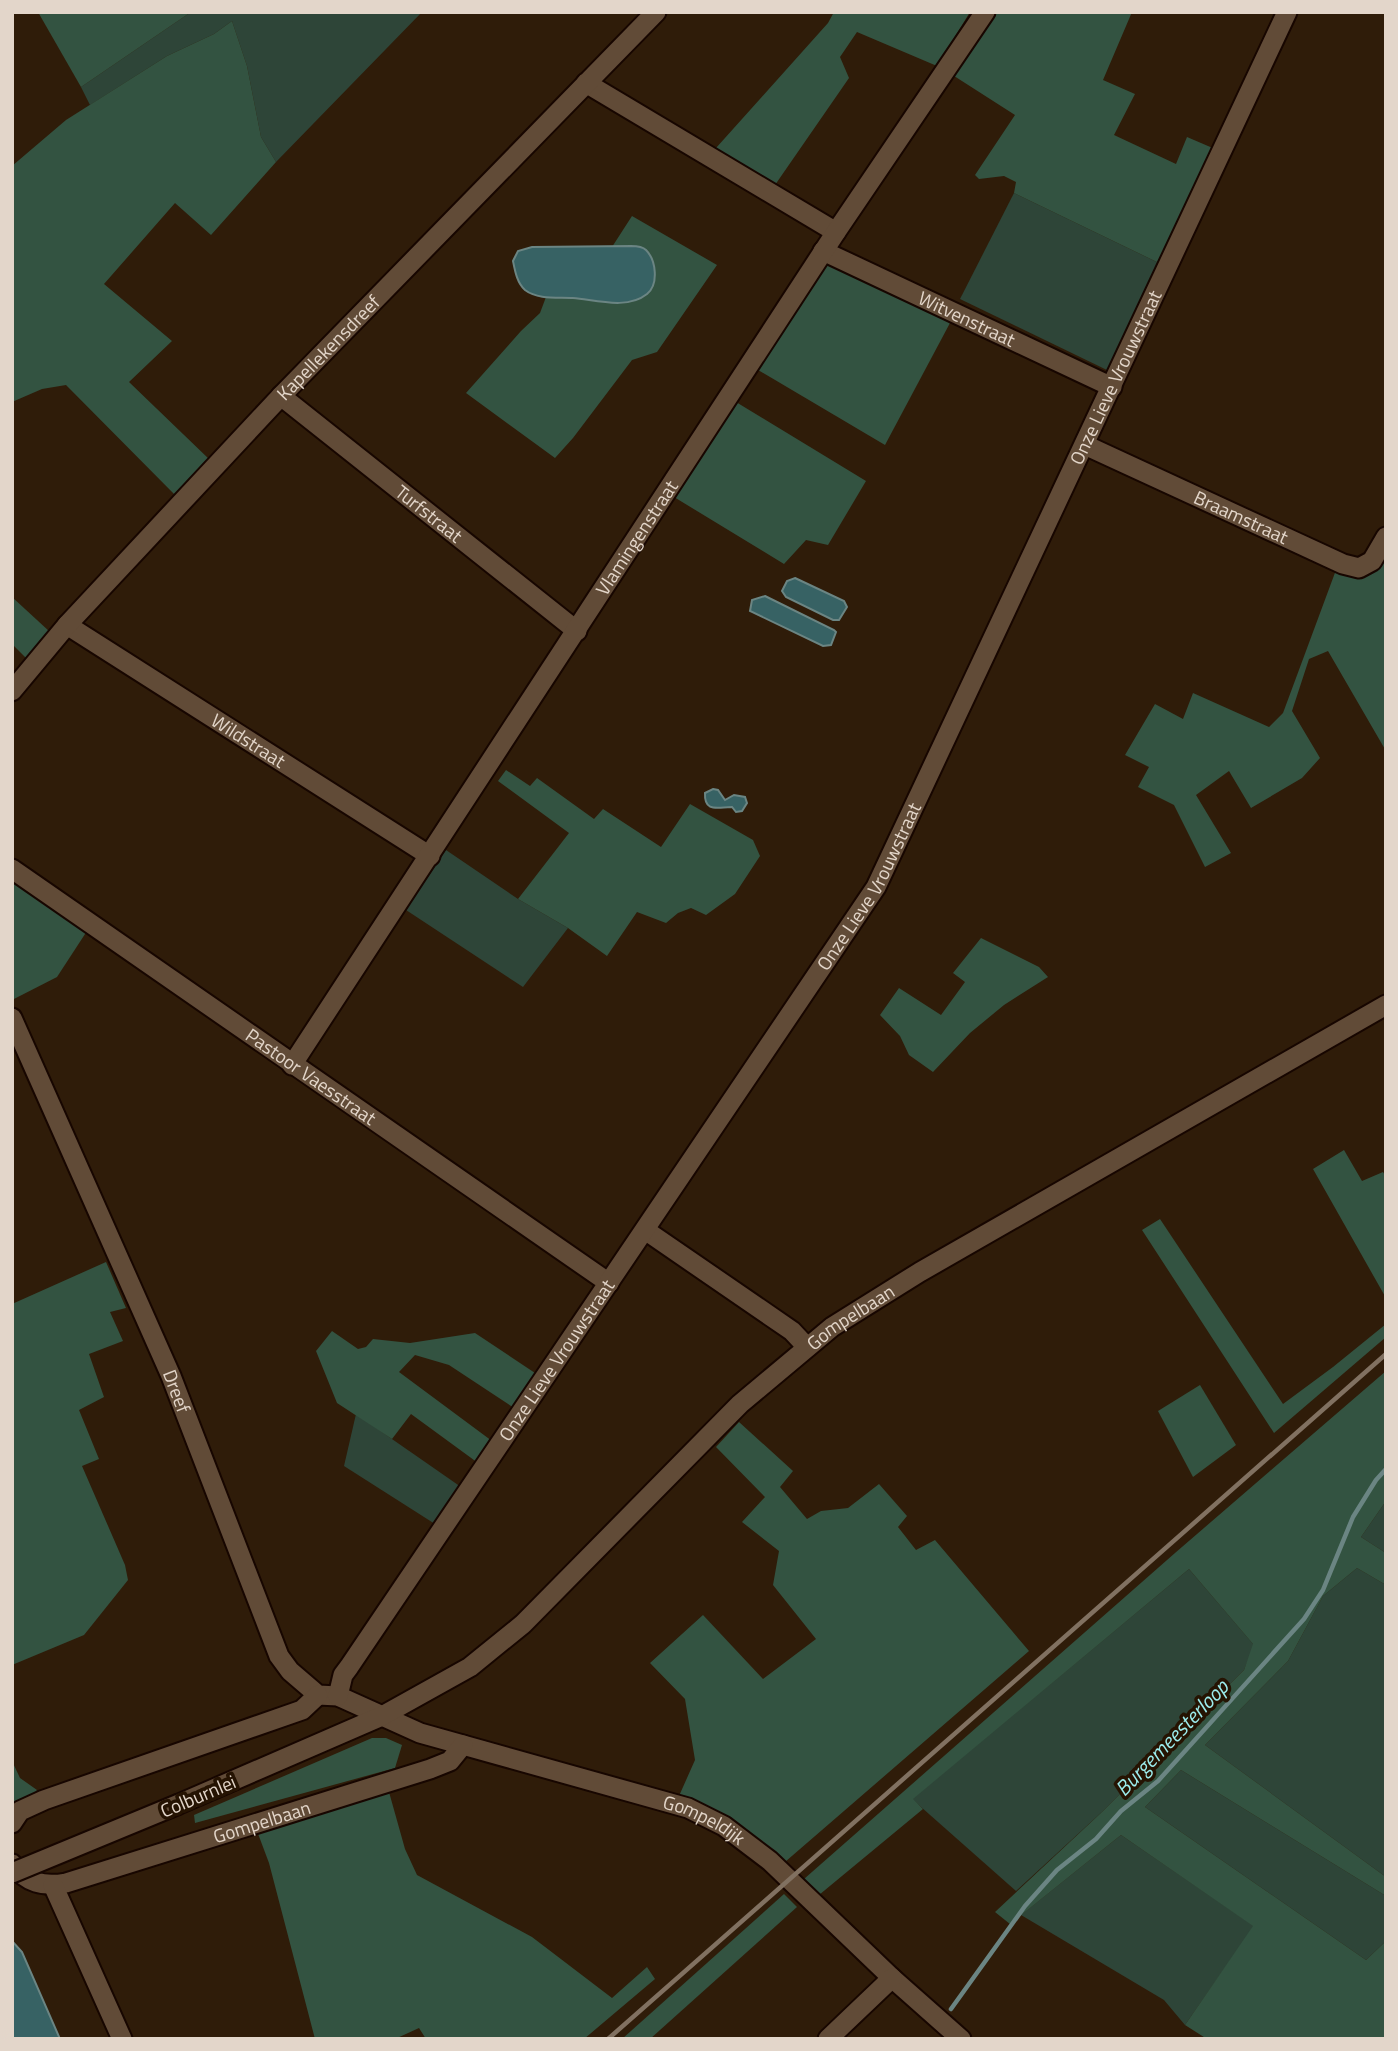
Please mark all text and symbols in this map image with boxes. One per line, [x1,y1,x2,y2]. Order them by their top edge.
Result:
street label: Witvenstraat [914,283,1021,354]
street label: Onze Lieve Vrouwstraat [1061,285,1169,469]
street label: Kapellekensdreef [269,287,387,407]
street label: Vlamingenstraat [588,474,685,601]
street label: Turfstraat [389,477,470,549]
street label: Braamstraat [1189,482,1294,551]
street label: Wildstraat [206,705,292,775]
street label: Onze Lieve Vrouwstraat [809,797,928,976]
street label: Pastoor Vaesstraat [240,1020,383,1132]
street label: Onze Lieve Vrouwstraat [491,1273,621,1447]
street label: Gompelbaan [800,1277,900,1357]
street label: Dreef [156,1365,199,1417]
water label: Burgemeesterloop [1107,1670,1237,1803]
street label: Colburnlei [156,1767,240,1824]
street label: Gompeldijk [660,1787,752,1852]
street label: Gompelbaan [209,1792,314,1850]

